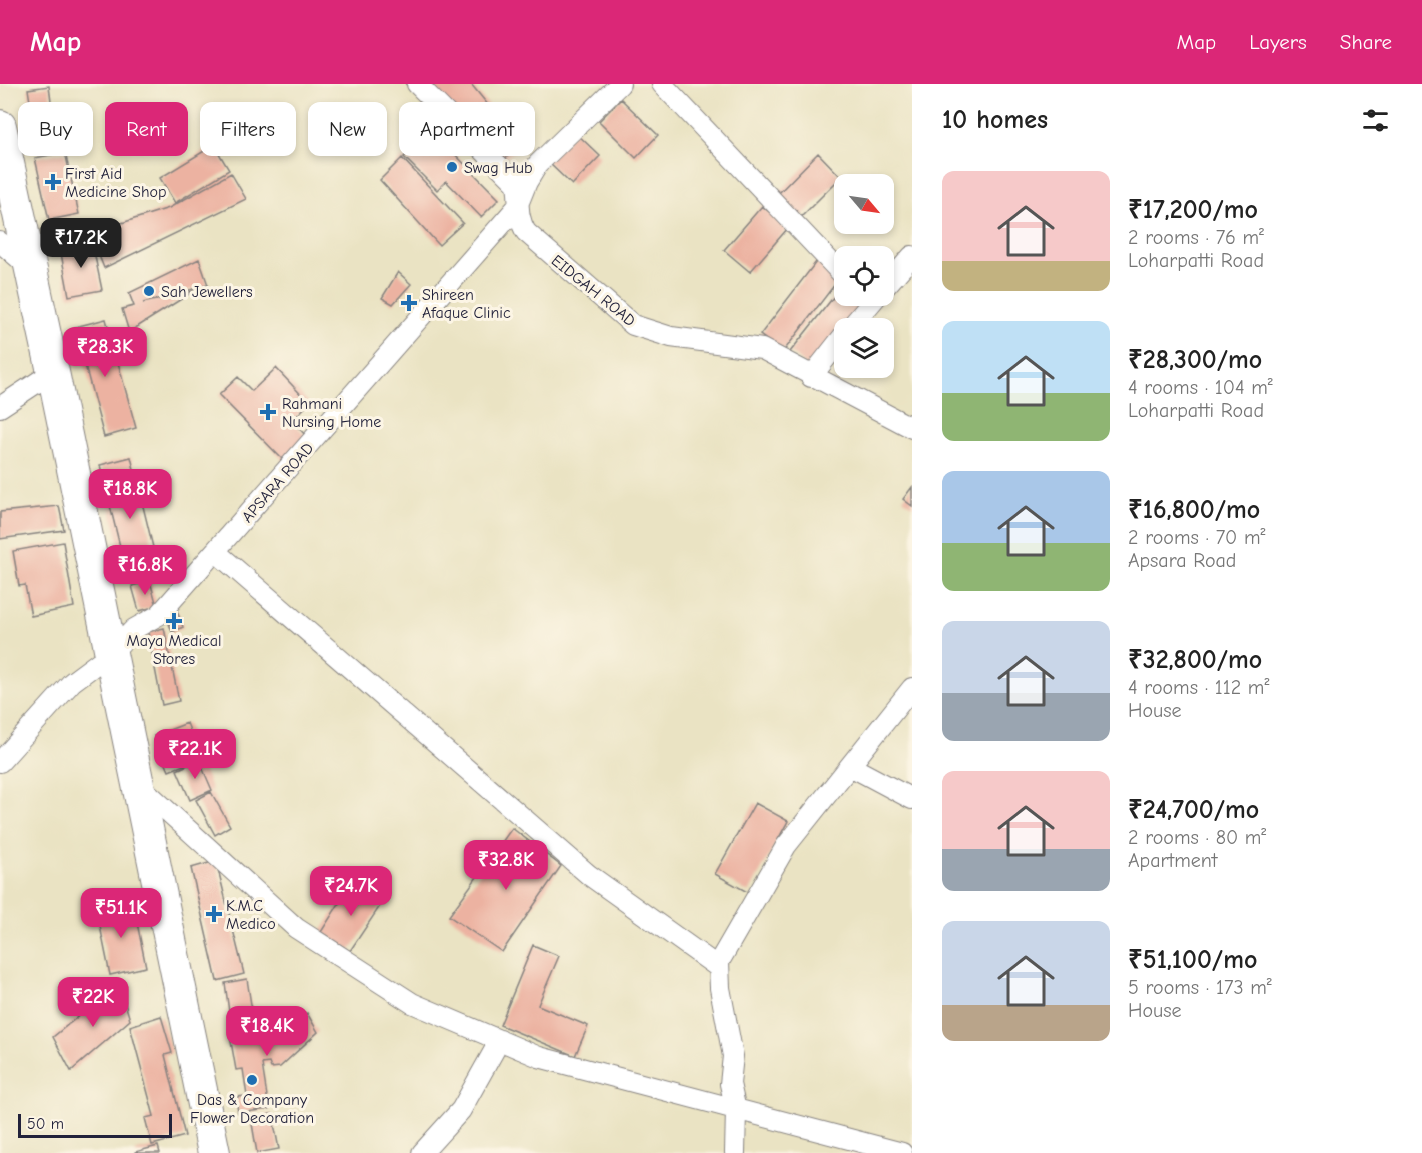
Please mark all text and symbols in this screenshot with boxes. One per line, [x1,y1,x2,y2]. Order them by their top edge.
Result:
text: Map [30,26,81,58]
text: Map [1177,30,1216,54]
text: Layers [1249,30,1307,54]
text: Share [1340,30,1392,54]
chip: Buy [18,102,93,156]
chip: Rent [105,102,188,156]
chip: Filters [200,102,296,156]
chip: New [308,102,387,156]
chip: Apartment [399,102,535,156]
icon: filters [1359,104,1392,137]
text: 10 homes [942,105,1048,135]
place label: Swag Hub [464,159,533,177]
marker: Swag Hub [445,160,459,174]
place label: First Aid Medicine Shop [65,165,166,201]
north arrow [834,174,894,234]
map controls [834,174,894,378]
marker: First Aid Medicine Shop [46,175,60,189]
icon: home [990,195,1062,267]
text: ₹17,200/mo [1128,195,1258,225]
pin: ₹17.2K [32,218,130,269]
text: ₹17.2K [54,226,108,249]
text: 2 rooms · 76 m² [1128,226,1264,249]
button: locate [834,246,894,306]
text: Loharpatti Road [1128,249,1264,272]
street label: EIDGAH ROAD [548,251,639,330]
place label: Sah Jewellers [161,283,253,301]
marker: Sah Jewellers [142,284,156,298]
place label: Shireen Afaque Clinic [422,286,511,322]
marker: Shireen Afaque Clinic [400,294,418,312]
button: layers [834,318,894,378]
pin: ₹28.3K [56,327,154,378]
text: ₹28.3K [77,335,133,358]
icon: home [990,345,1062,417]
text: ₹28,300/mo [1128,345,1262,375]
text: 4 rooms · 104 m² [1128,376,1273,399]
place label: Rahmani Nursing Home [282,395,381,431]
text: Loharpatti Road [1128,399,1264,422]
marker: Rahmani Nursing Home [259,403,277,421]
street label: APSARA ROAD [238,439,317,526]
pin: ₹18.8K [81,469,179,520]
text: ₹18.8K [103,477,157,500]
icon: home [990,495,1062,567]
text: ₹16,800/mo [1128,495,1260,525]
text: 2 rooms · 70 m² [1128,526,1265,549]
pin: ₹16.8K [96,545,194,596]
text: Apsara Road [1128,549,1236,572]
text: ₹16.8K [118,553,172,576]
marker: Maya Medical Stores [167,614,181,628]
place label: Maya Medical Stores [126,632,222,668]
icon: home [990,645,1062,717]
text: ₹32,800/mo [1128,645,1262,675]
text: 4 rooms · 112 m² [1128,676,1269,699]
text: House [1128,699,1182,722]
pin: ₹22.1K [146,729,244,780]
text: ₹22.1K [168,737,222,760]
icon: home [990,795,1062,867]
text: ₹24,700/mo [1128,795,1259,825]
text: 2 rooms · 80 m² [1128,826,1266,849]
pin: ₹32.8K [457,840,555,891]
text: ₹32.8K [478,848,534,871]
text: Apartment [1128,849,1218,872]
pin: ₹24.7K [302,866,400,917]
text: ₹24.7K [324,874,378,897]
pin: ₹51.1K [72,888,170,939]
text: ₹51.1K [95,896,147,919]
place label: K.M.C Medico [226,897,276,933]
marker: K.M.C Medico [207,907,221,921]
icon: home [990,945,1062,1017]
text: ₹51,100/mo [1128,945,1257,975]
text: 5 rooms · 173 m² [1128,976,1272,999]
pin: ₹22K [57,977,129,1028]
text: ₹22K [72,985,114,1008]
text: House [1128,999,1182,1022]
pin: ₹18.4K [218,1006,316,1057]
text: ₹18.4K [240,1014,294,1037]
marker: Das & Company Flower Decoration [245,1073,259,1087]
place label: Das & Company Flower Decoration [190,1091,314,1127]
scale bar [18,1111,172,1138]
text: 50 m [27,1115,64,1133]

